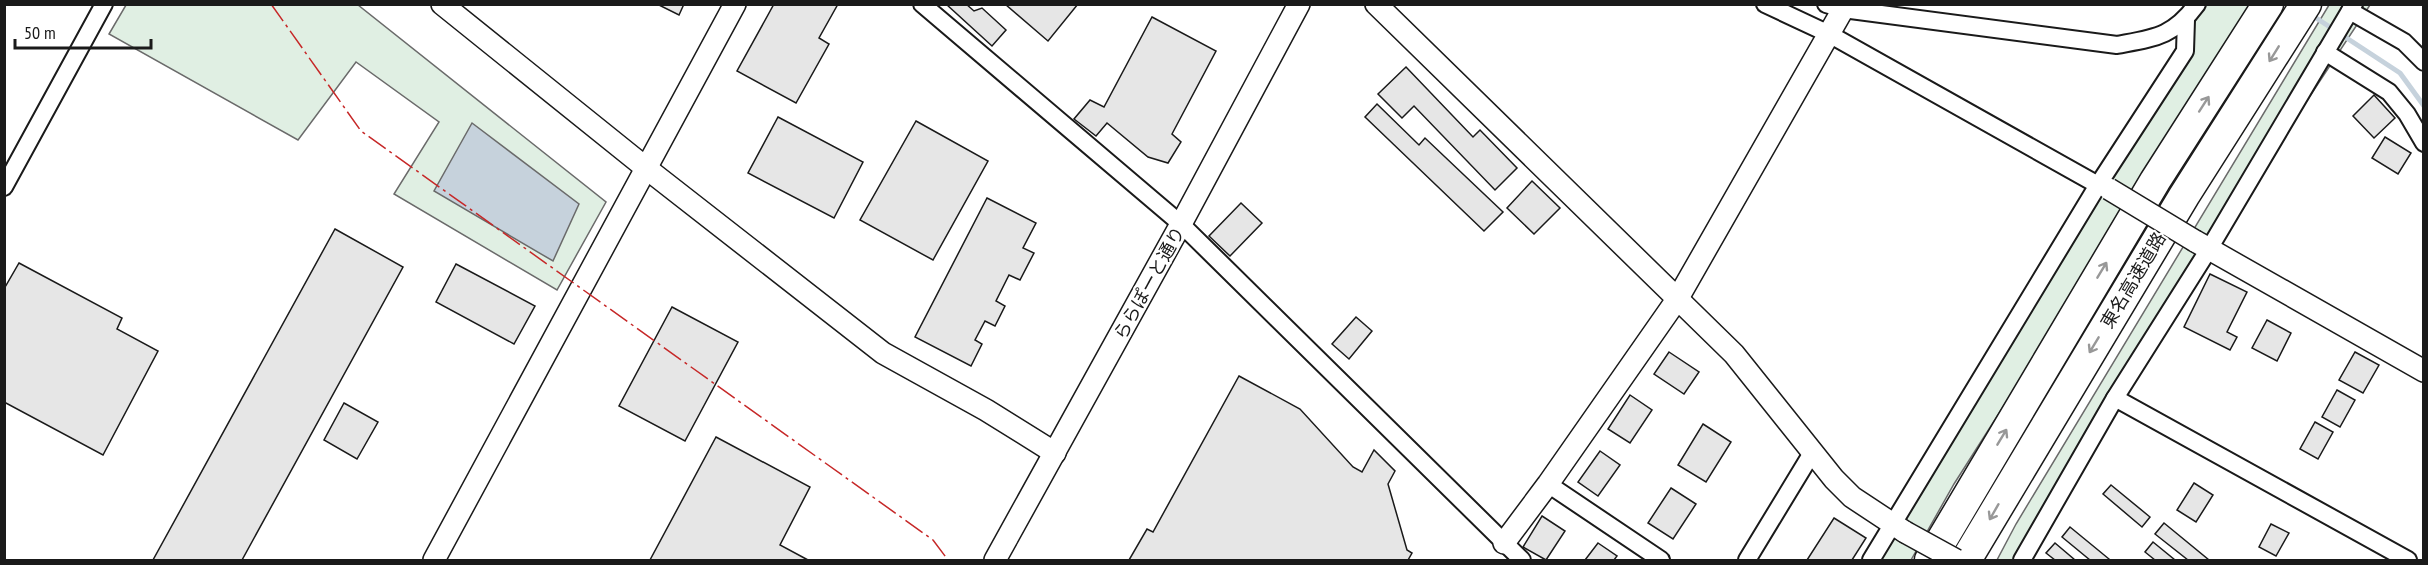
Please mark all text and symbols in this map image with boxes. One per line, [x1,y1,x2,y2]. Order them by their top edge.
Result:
scale bar [15,12,152,50]
text: 50 m [24,21,56,44]
one-way arrow [2268,45,2280,62]
one-way arrow [2199,96,2211,113]
street label: ららぽーと通り [1108,222,1190,344]
street label: 東名高速道路 [2095,228,2171,332]
one-way arrow [2096,262,2108,279]
one-way arrow [2088,336,2100,353]
one-way arrow [1996,429,2008,446]
one-way arrow [1988,503,2000,520]

